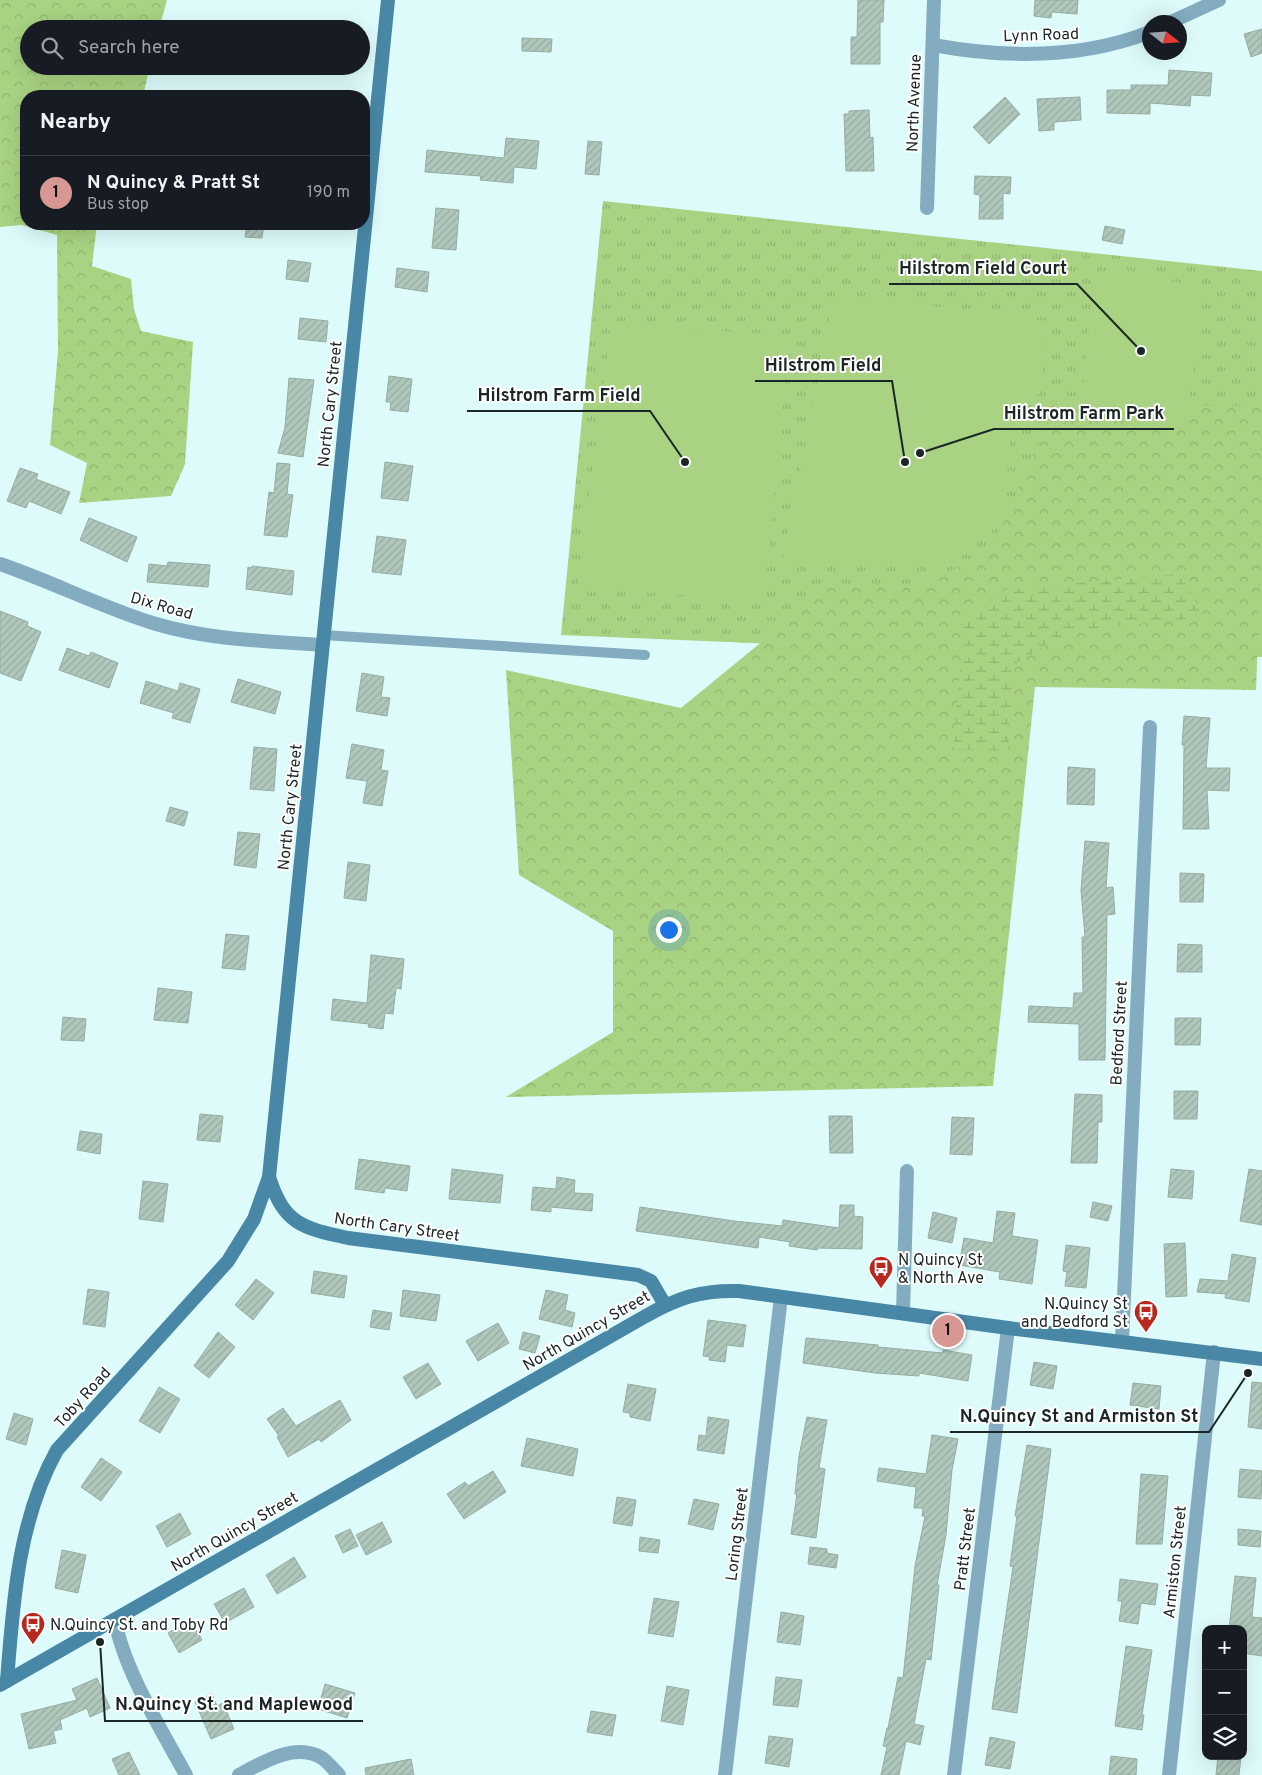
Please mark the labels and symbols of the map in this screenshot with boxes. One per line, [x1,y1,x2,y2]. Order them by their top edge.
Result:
north arrow [1142,15,1187,60]
street label: Lynn Road [1003,25,1079,47]
street label: North Avenue [903,54,927,152]
callout: Hilstrom Field Court [889,251,1077,284]
text: Hilstrom Field Court [899,258,1067,281]
street label: North Cary Street [314,340,348,468]
callout: Hilstrom Field [755,348,892,381]
text: Hilstrom Field [765,355,881,378]
callout: Hilstrom Farm Field [467,378,650,411]
text: Hilstrom Farm Field [477,385,641,408]
callout: Hilstrom Farm Park [994,396,1174,429]
text: Hilstrom Farm Park [1004,403,1164,426]
street label: Dix Road [128,588,195,625]
street label: North Cary Street [274,743,308,871]
your location [656,917,682,943]
street label: Bedford Street [1107,980,1133,1086]
street label: North Cary Street [333,1209,461,1247]
place label: N Quincy St & North Ave [898,1251,984,1289]
bus stop icon: N Quincy St & North Ave [868,1255,894,1289]
street label: North Quincy Street [520,1287,654,1376]
place label: N.Quincy St and Bedford St [1021,1295,1128,1333]
bus stop icon: N.Quincy St and Bedford St [1133,1299,1159,1333]
pin: 1 [932,1312,964,1350]
street label: Toby Road [51,1364,116,1433]
callout: N.Quincy St and Armiston St [950,1399,1209,1432]
text: N.Quincy St and Armiston St [960,1406,1198,1429]
street label: Loring Street [722,1486,754,1582]
street label: North Quincy Street [168,1488,302,1577]
street label: Armiston Street [1160,1505,1192,1620]
street label: Pratt Street [951,1506,981,1592]
bus stop icon: N.Quincy St. and Toby Rd [20,1611,46,1645]
place label: N.Quincy St. and Toby Rd [50,1616,228,1636]
callout: N.Quincy St. and Maplewood [105,1688,363,1721]
text: N.Quincy St. and Maplewood [115,1694,353,1717]

